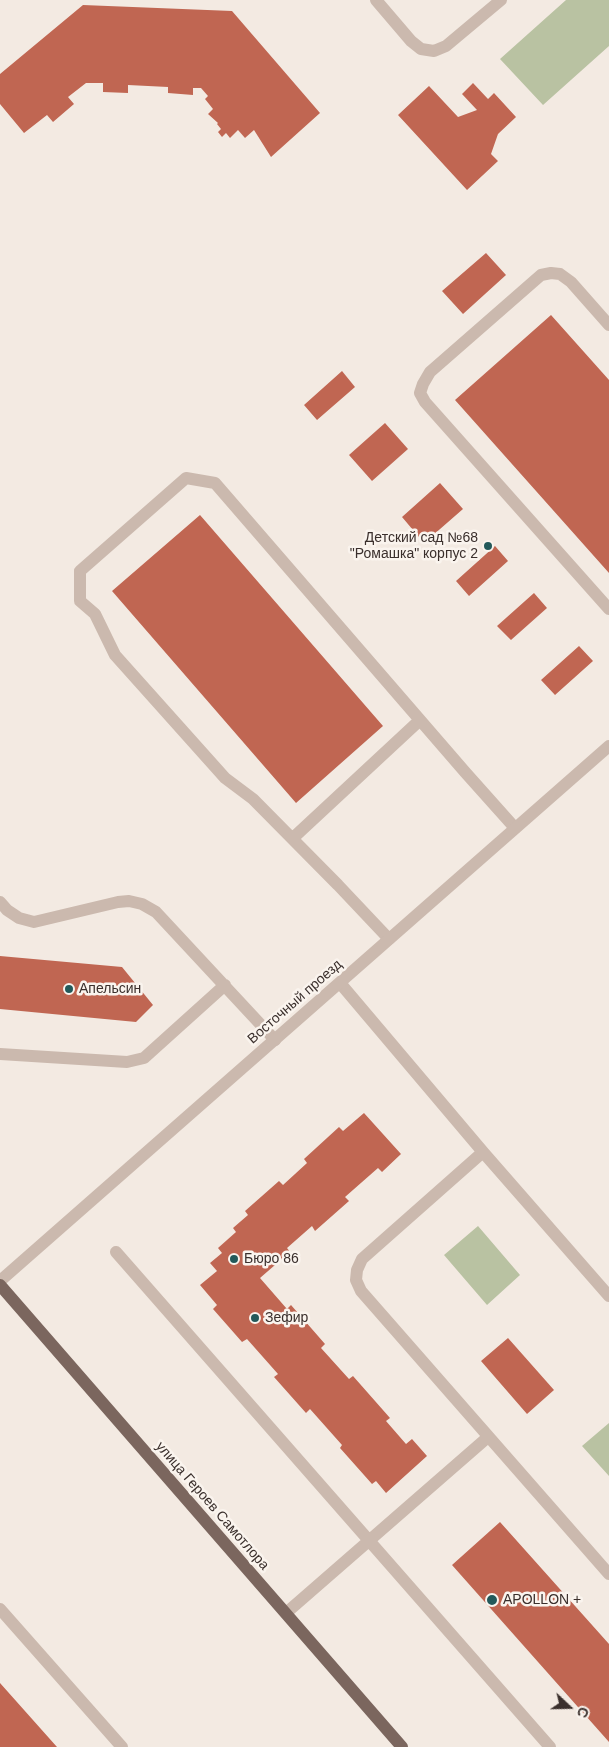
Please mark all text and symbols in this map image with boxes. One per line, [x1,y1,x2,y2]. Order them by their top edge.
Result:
place label: Детский сад №68 "Ромашка" корпус 2 [350,530,478,562]
marker: Детский сад №68 "Ромашка" корпус 2 [482,540,494,552]
street label: Восточный проезд [244,956,346,1048]
place label: Апельсин [79,981,141,997]
marker: Апельсин [63,983,75,995]
place label: Бюро 86 [244,1251,299,1267]
marker: Бюро 86 [228,1253,240,1265]
place label: Зефир [265,1310,308,1326]
marker: Зефир [249,1312,261,1324]
street label: улица Героев Самотлора [152,1438,272,1574]
place label: APOLLON + [503,1592,581,1608]
marker: APOLLON + [485,1593,499,1607]
north arrow [544,1682,594,1732]
text: С [574,1705,592,1720]

